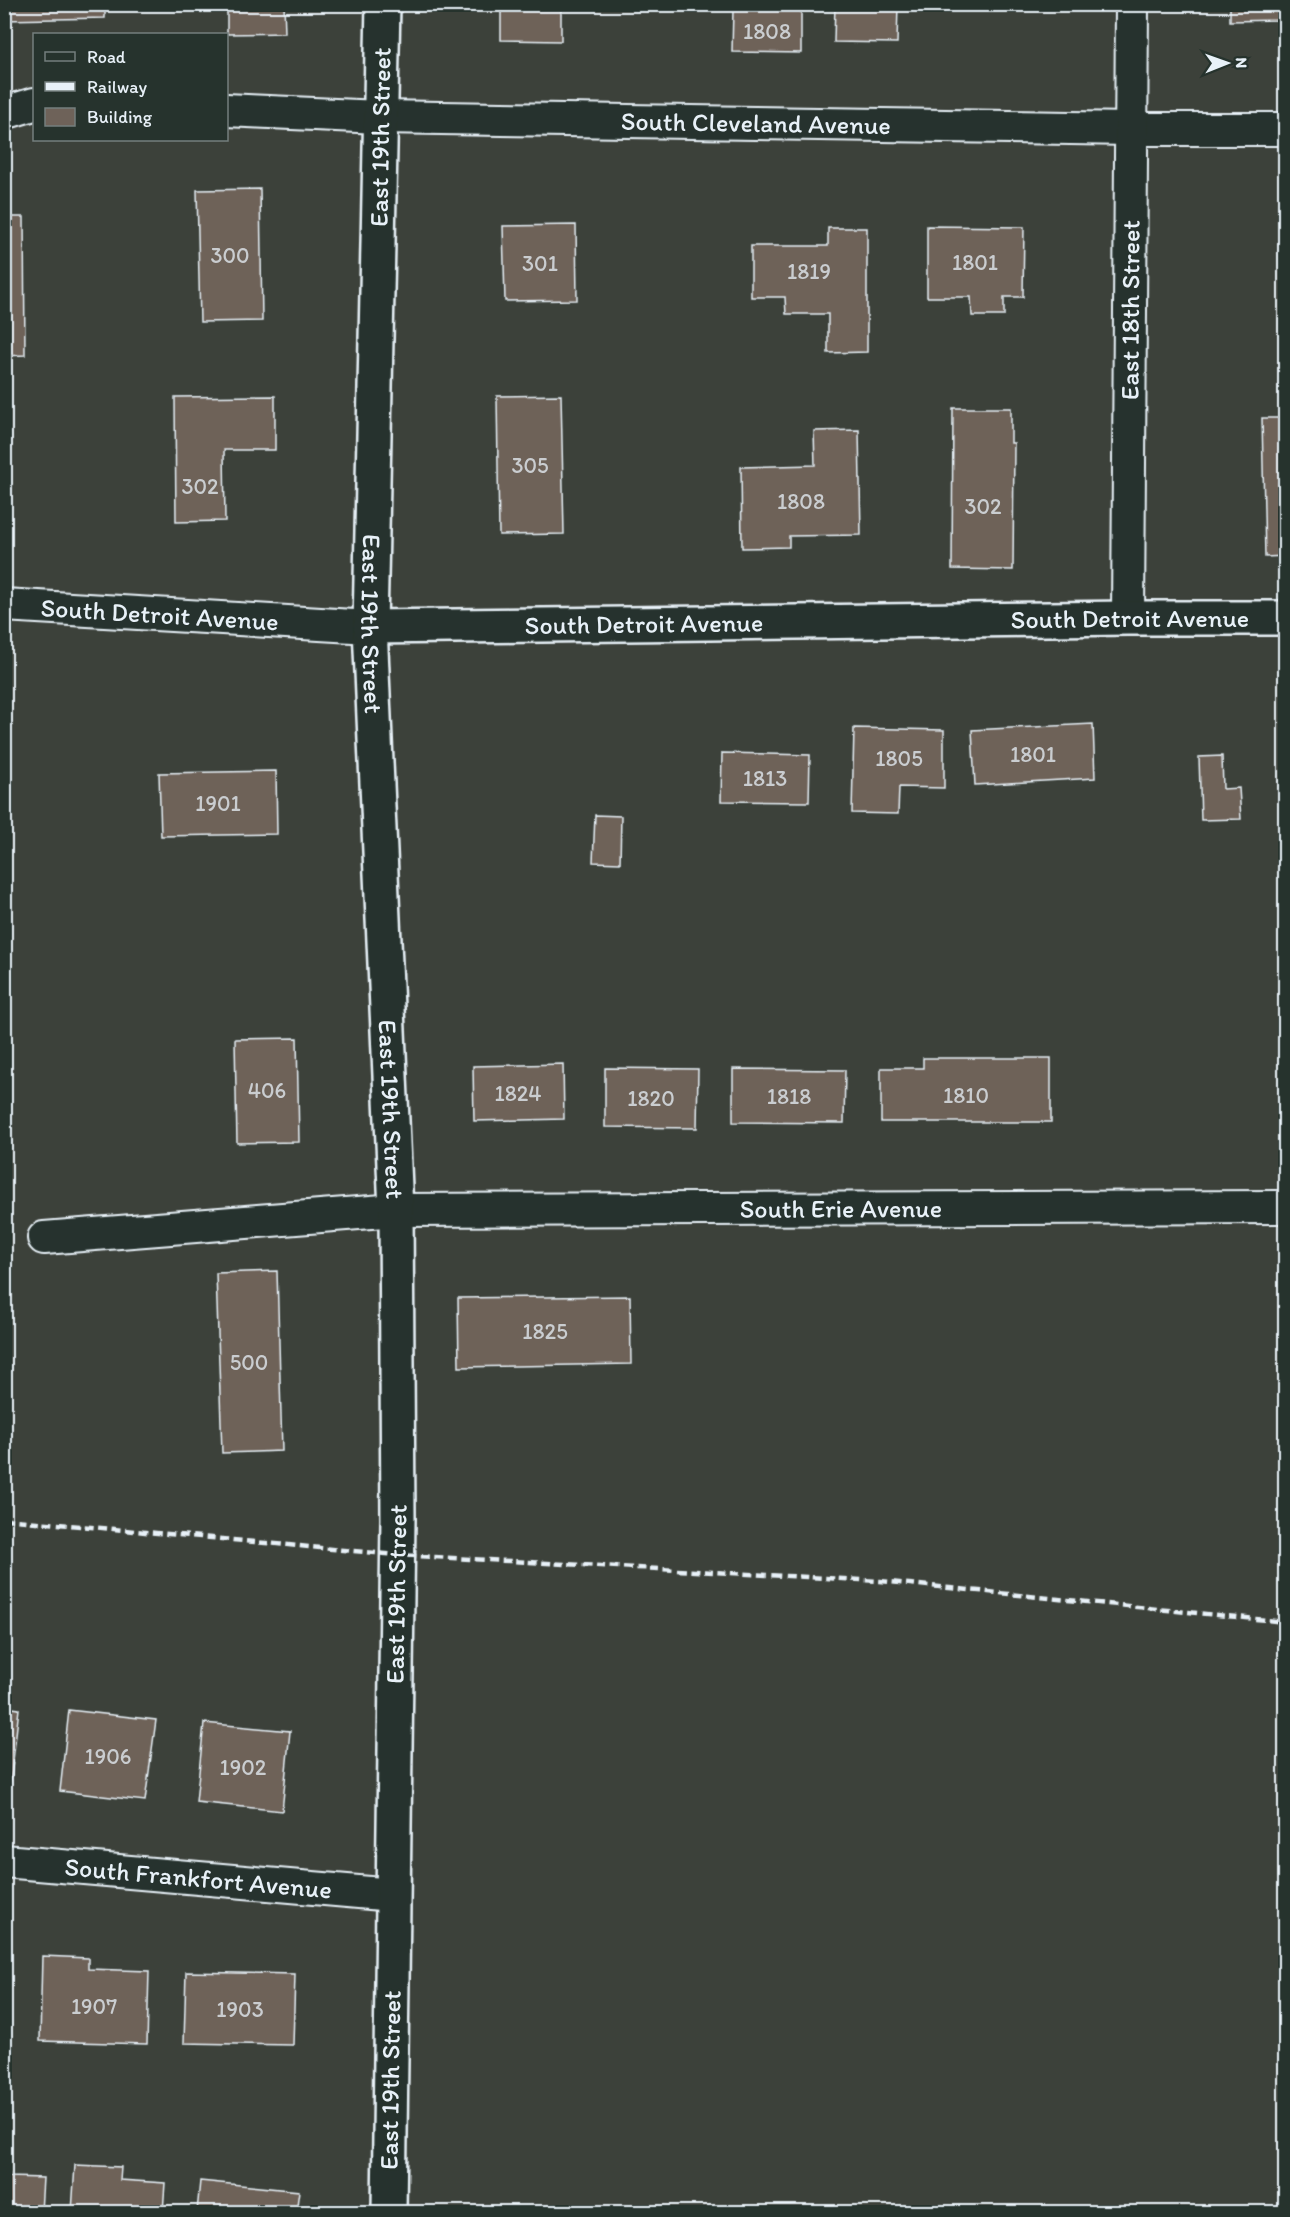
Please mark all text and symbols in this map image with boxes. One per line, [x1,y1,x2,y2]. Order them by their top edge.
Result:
house number: 1808 [743,18,791,45]
legend [33,33,228,141]
north arrow [1197,33,1257,93]
text: Road [87,46,126,68]
street label: East 19th Street [362,47,398,227]
text: N [1232,57,1251,68]
text: Railway [87,76,148,98]
street label: South Cleveland Avenue [621,105,891,141]
text: Building [87,106,153,128]
street label: East 18th Street [1113,220,1147,400]
house number: 300 [210,242,250,269]
house number: 1801 [952,249,998,276]
house number: 301 [522,250,558,277]
house number: 1819 [787,258,831,285]
house number: 305 [511,452,549,479]
house number: 302 [181,473,219,500]
house number: 1808 [777,488,825,515]
house number: 302 [964,493,1002,520]
street label: East 19th Street [354,534,390,715]
street label: South Detroit Avenue [40,591,280,637]
street label: South Detroit Avenue [1011,602,1249,635]
street label: South Detroit Avenue [525,606,763,641]
house number: 1801 [1010,741,1056,768]
house number: 1805 [875,745,923,772]
house number: 1813 [743,765,787,792]
house number: 1901 [195,790,241,817]
street label: East 19th Street [372,1019,412,1200]
house number: 406 [248,1077,286,1104]
house number: 1824 [494,1080,542,1107]
house number: 1810 [943,1082,989,1109]
house number: 1818 [767,1083,811,1110]
house number: 1820 [627,1085,675,1112]
street label: South Erie Avenue [740,1192,942,1225]
house number: 1825 [522,1318,568,1345]
house number: 500 [230,1349,268,1376]
street label: East 19th Street [378,1504,414,1684]
house number: 1906 [85,1743,131,1770]
house number: 1902 [220,1754,267,1781]
street label: South Frankfort Avenue [63,1850,333,1906]
street label: East 19th Street [372,1990,408,2170]
house number: 1907 [71,1993,117,2020]
house number: 1903 [216,1996,264,2023]

